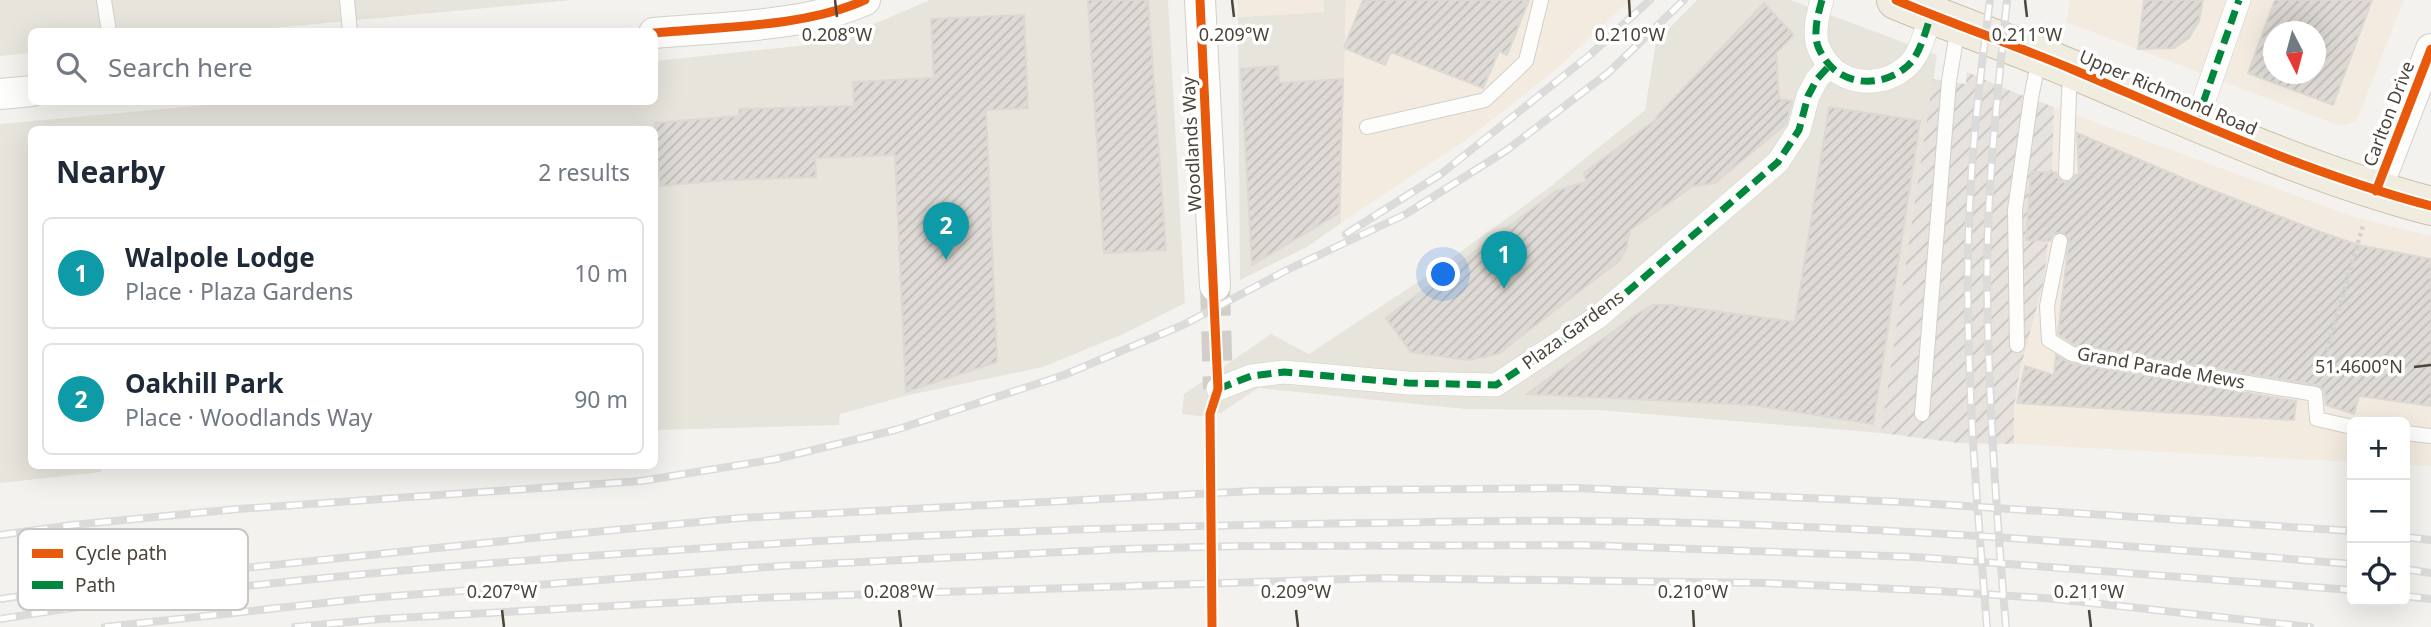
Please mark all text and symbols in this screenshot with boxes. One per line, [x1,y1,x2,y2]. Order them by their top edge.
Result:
north arrow [2263,21,2326,84]
text: 0.208°W [802,22,872,46]
text: 0.209°W [1199,22,1269,46]
text: 0.210°W [1595,22,1665,46]
text: 0.211°W [1992,22,2062,46]
search box [28,28,658,105]
street label: Upper Richmond Road [2076,44,2261,140]
icon: search [52,48,90,86]
text: Search here [108,49,253,85]
street label: Carlton Drive [2357,57,2419,170]
street label: Woodlands Way [1175,75,1207,212]
text: Nearby [56,151,165,192]
text: 2 results [538,156,630,188]
pin: 2 [923,202,969,260]
pin: 1 [1481,231,1527,289]
text: Walpole Lodge [125,239,315,275]
text: 1 [74,257,88,289]
text: 10 m [574,257,628,289]
your location [1426,257,1460,291]
text: Place · Plaza Gardens [125,275,353,307]
street label: Plaza Gardens [1517,284,1628,374]
street label: Grand Parade Mews [2075,340,2247,394]
text: 51.4600°N [2315,354,2403,378]
text: Oakhill Park [125,365,284,401]
text: 2 [74,383,88,415]
text: 90 m [574,383,628,415]
text: Place · Woodlands Way [125,401,373,433]
map controls [2347,417,2410,606]
button: + [2347,417,2410,480]
button: − [2347,480,2410,543]
legend [18,529,248,610]
text: Cycle path [75,540,167,566]
button: locate [2347,543,2410,606]
text: Path [75,572,116,598]
text: 0.207°W [467,579,537,603]
text: 0.208°W [864,579,934,603]
text: 0.209°W [1261,579,1331,603]
text: 0.210°W [1658,579,1728,603]
text: 0.211°W [2054,579,2124,603]

